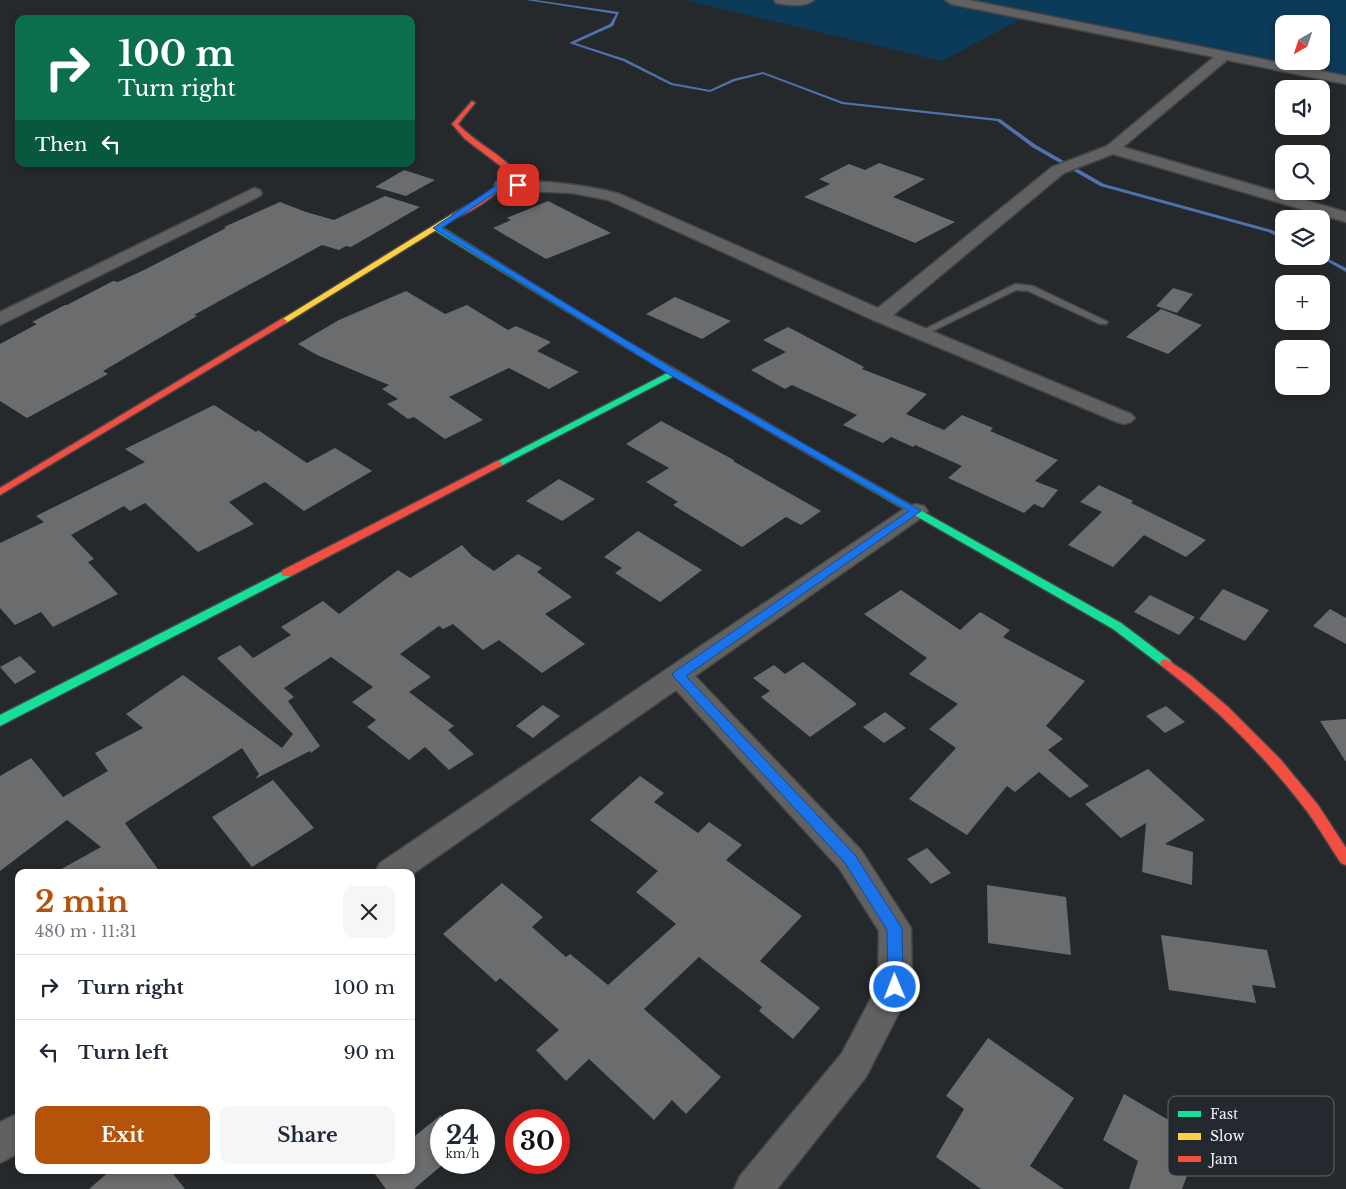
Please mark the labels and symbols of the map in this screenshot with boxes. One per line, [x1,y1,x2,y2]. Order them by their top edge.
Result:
north arrow [1275,15,1330,70]
pin [497,164,539,206]
position arrow [868,960,920,1012]
legend [1168,1096,1334,1176]
text: Fast [1210,1105,1239,1123]
speed limit sign: 30 [505,1109,570,1174]
text: Slow [1210,1127,1244,1145]
text: Jam [1208,1150,1238,1168]

